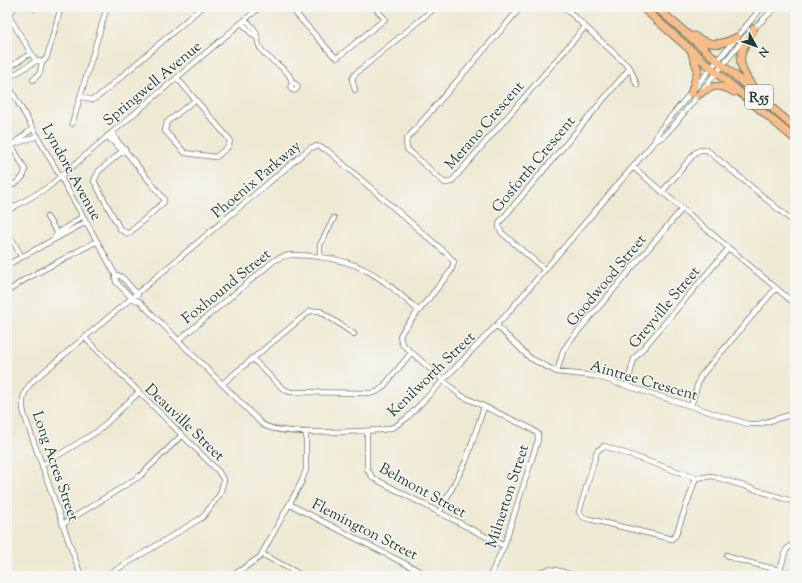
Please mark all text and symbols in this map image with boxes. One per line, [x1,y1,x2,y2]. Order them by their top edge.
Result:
north arrow [736,26,776,66]
street label: Springwell Avenue [99,37,207,132]
text: N [754,43,772,60]
street label: Merano Crescent [441,77,530,175]
road number: R55 [745,85,773,109]
street label: Gosforth Crescent [487,112,581,218]
street label: Lyndore Avenue [36,121,106,225]
street label: Phoenix Parkway [208,136,306,224]
street label: Goodwood Street [562,230,652,332]
street label: Foxhound Street [178,245,276,330]
street label: Greyville Street [625,262,706,354]
street label: Kenilworth Street [383,328,481,423]
street label: Aintree Crescent [587,356,700,407]
street label: Deauville Street [139,380,228,467]
street label: Long Acres Street [26,409,83,524]
street label: Milnerton Street [482,442,535,551]
street label: Belmont Street [375,459,470,524]
street label: Flemington Street [308,495,421,566]

